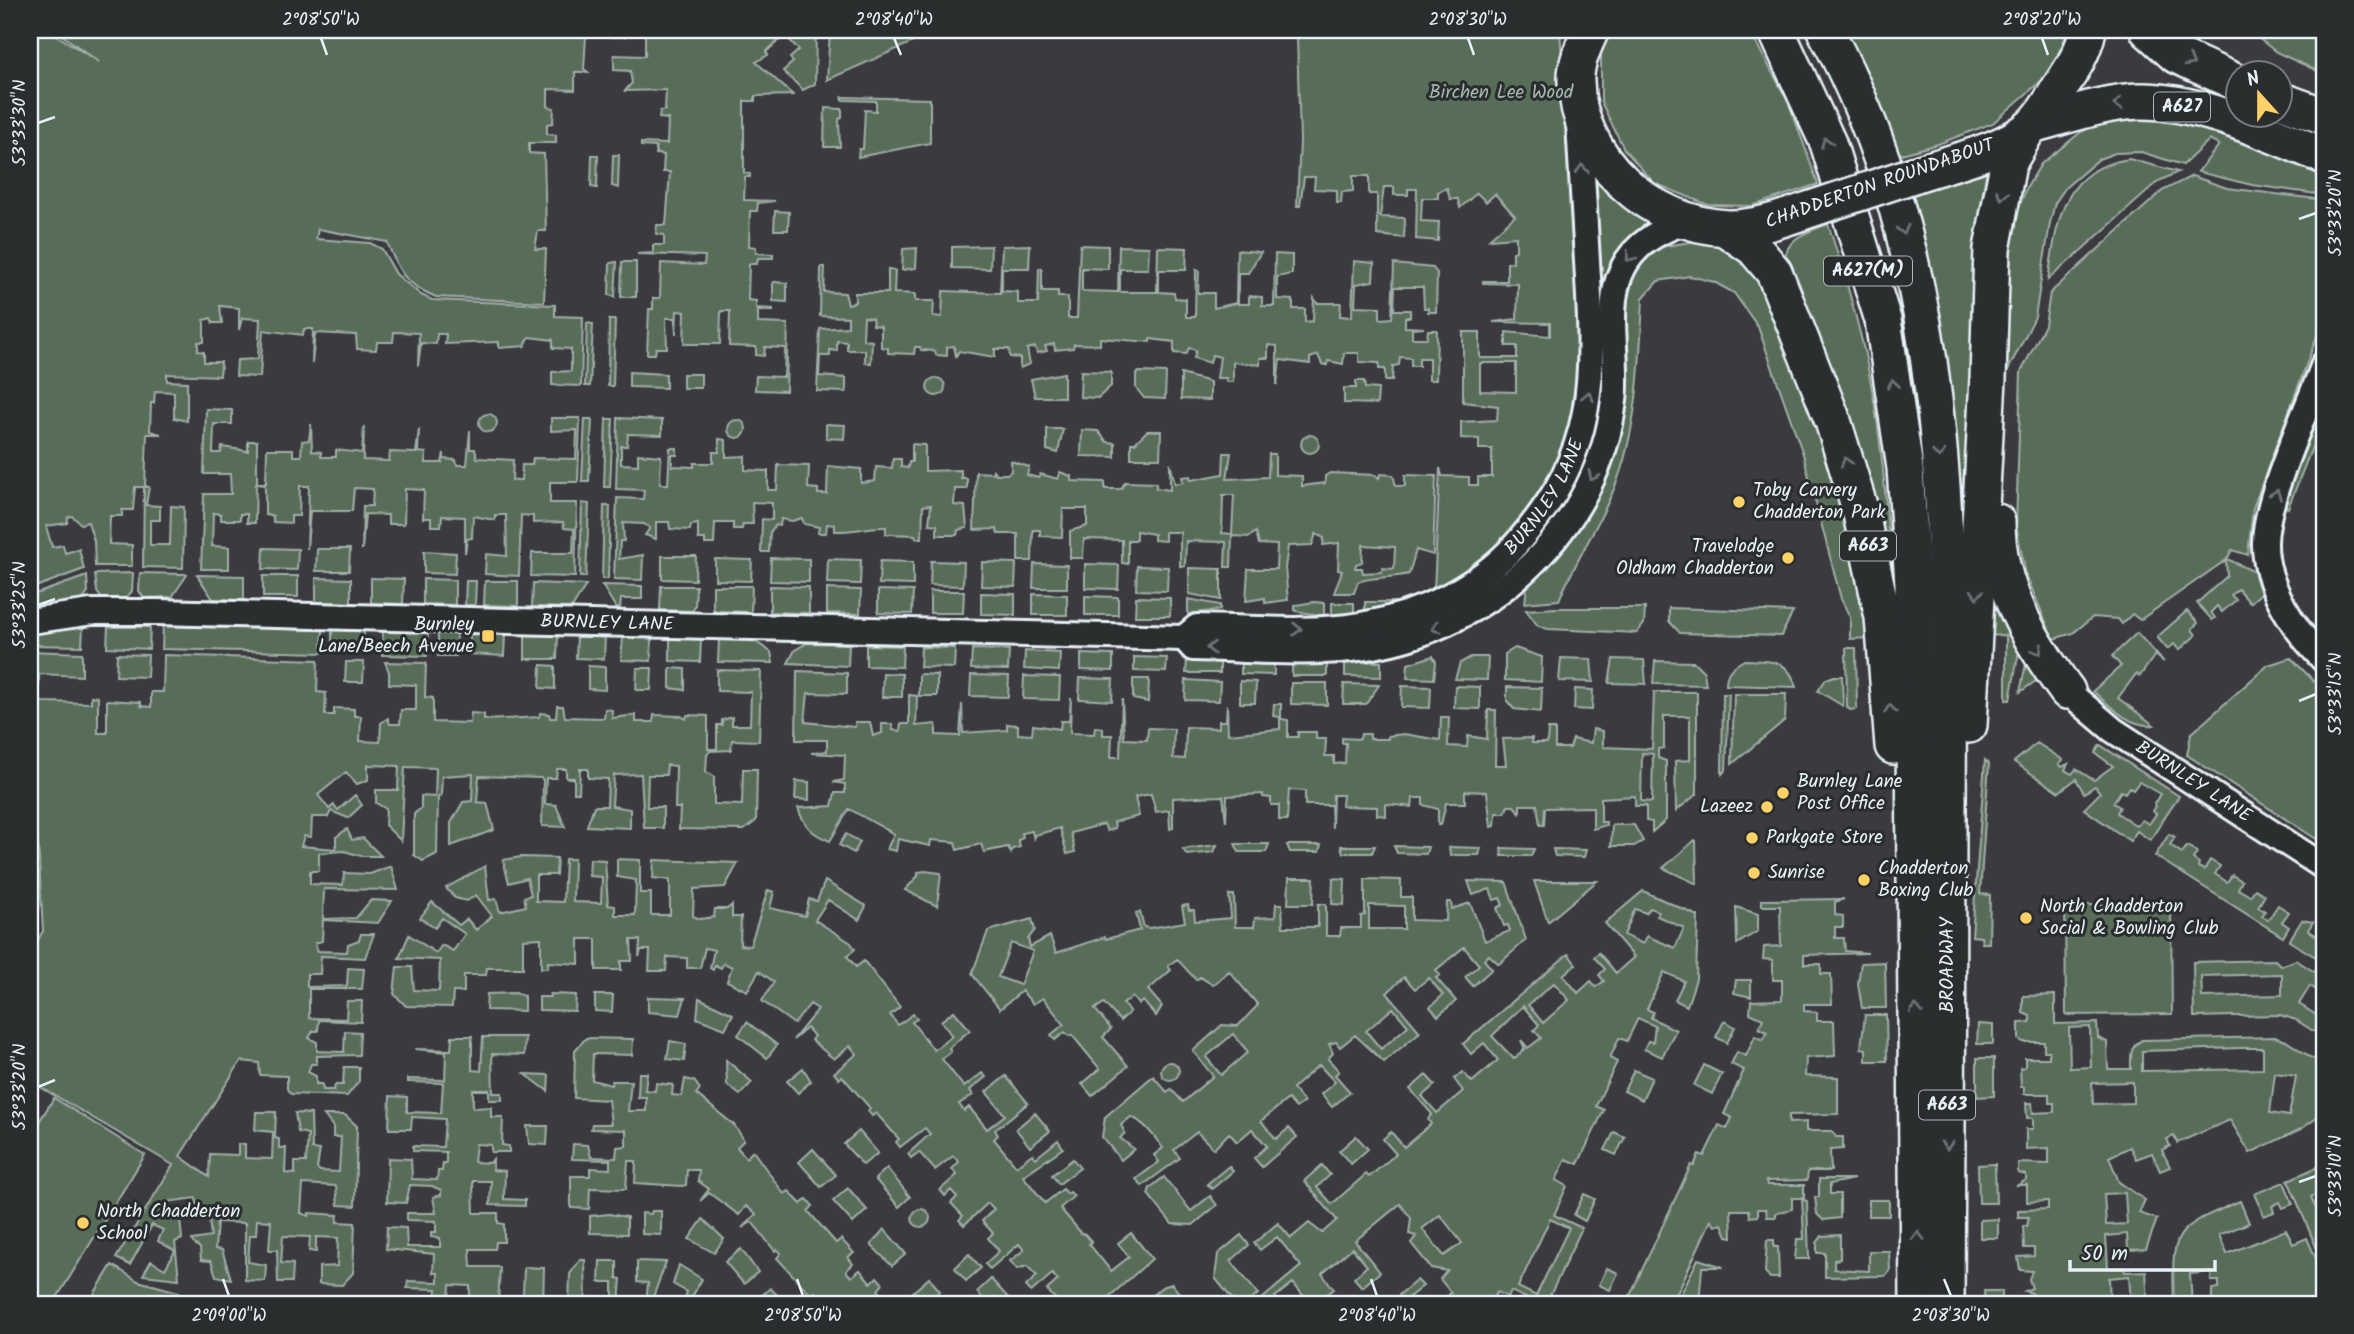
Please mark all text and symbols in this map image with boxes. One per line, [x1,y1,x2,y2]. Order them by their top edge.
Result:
text: 2°08'50"W [282,6,360,35]
text: 2°08'40"W [855,6,933,35]
text: 2°08'30"W [1429,6,1507,35]
text: 2°08'20"W [2003,6,2081,35]
one-way arrow [2183,54,2195,68]
north arrow [2224,60,2294,130]
text: N [2243,64,2265,96]
park label: Birchen Lee Wood [1429,78,1574,108]
text: 53°33'30"N [6,80,35,166]
road number: A627 [2154,92,2210,122]
one-way arrow [2112,96,2124,111]
street label: CHADDERTON ROUNDABOUT [1761,130,2000,237]
one-way arrow [1821,137,1835,149]
one-way arrow [1574,164,1589,175]
text: 53°33'20"N [2322,170,2351,256]
one-way arrow [1995,189,2010,201]
one-way arrow [1894,224,1909,236]
one-way arrow [1626,249,1639,261]
road number: A627(M) [1824,256,1912,286]
one-way arrow [1886,378,1901,390]
one-way arrow [1579,390,1594,402]
street label: BURNLEY LANE [1498,434,1593,563]
one-way arrow [1931,449,1946,460]
one-way arrow [1839,456,1854,468]
one-way arrow [1587,469,1601,481]
place label: Toby Carvery Chadderton Park [1753,476,1886,528]
one-way arrow [2267,489,2281,501]
marker: Toby Carvery Chadderton Park [1731,494,1747,510]
place label: Travelodge Oldham Chadderton [1616,532,1774,584]
road number: A663 [1840,532,1896,560]
marker: Travelodge Oldham Chadderton [1780,550,1796,566]
text: 53°33'25"N [6,561,35,649]
one-way arrow [1970,589,1985,600]
street label: BURNLEY LANE [540,607,675,640]
place label: Burnley Lane/Beech Avenue [318,610,475,662]
one-way arrow [1431,620,1443,634]
one-way arrow [1292,621,1303,636]
marker: Burnley Lane/Beech Avenue [480,628,496,644]
one-way arrow [1206,640,1216,656]
one-way arrow [2029,642,2042,655]
text: 53°33'15"N [2322,653,2351,735]
one-way arrow [1883,703,1898,714]
street label: BURNLEY LANE [2129,733,2258,832]
place label: Burnley Lane Post Office [1797,767,1903,819]
marker: Burnley Lane Post Office [1775,785,1791,801]
place label: Lazeez [1700,792,1753,822]
marker: Lazeez [1759,799,1775,815]
place label: Parkgate Store [1766,823,1883,853]
marker: Parkgate Store [1744,830,1760,846]
place label: Chadderton Boxing Club [1878,854,1973,906]
place label: Sunrise [1768,858,1825,888]
marker: Sunrise [1746,865,1762,881]
marker: Chadderton Boxing Club [1856,872,1872,888]
place label: North Chadderton Social & Bowling Club [2040,892,2218,944]
marker: North Chadderton Social & Bowling Club [2018,910,2034,926]
street label: BROADWAY [1933,916,1963,1013]
one-way arrow [1908,1003,1924,1013]
text: 53°33'20"N [6,1044,35,1130]
road number: A663 [1919,1090,1975,1120]
text: 53°33'10"N [2322,1135,2351,1217]
one-way arrow [1939,1140,1955,1151]
place label: North Chadderton School [97,1197,240,1249]
marker: North Chadderton School [75,1215,91,1231]
scale bar [2070,1229,2216,1273]
one-way arrow [1910,1230,1926,1241]
text: 50 m [2081,1238,2128,1271]
text: 2°09'00"W [192,1302,267,1331]
text: 2°08'50"W [764,1302,842,1331]
text: 2°08'40"W [1338,1302,1416,1331]
text: 2°08'30"W [1912,1302,1990,1331]

